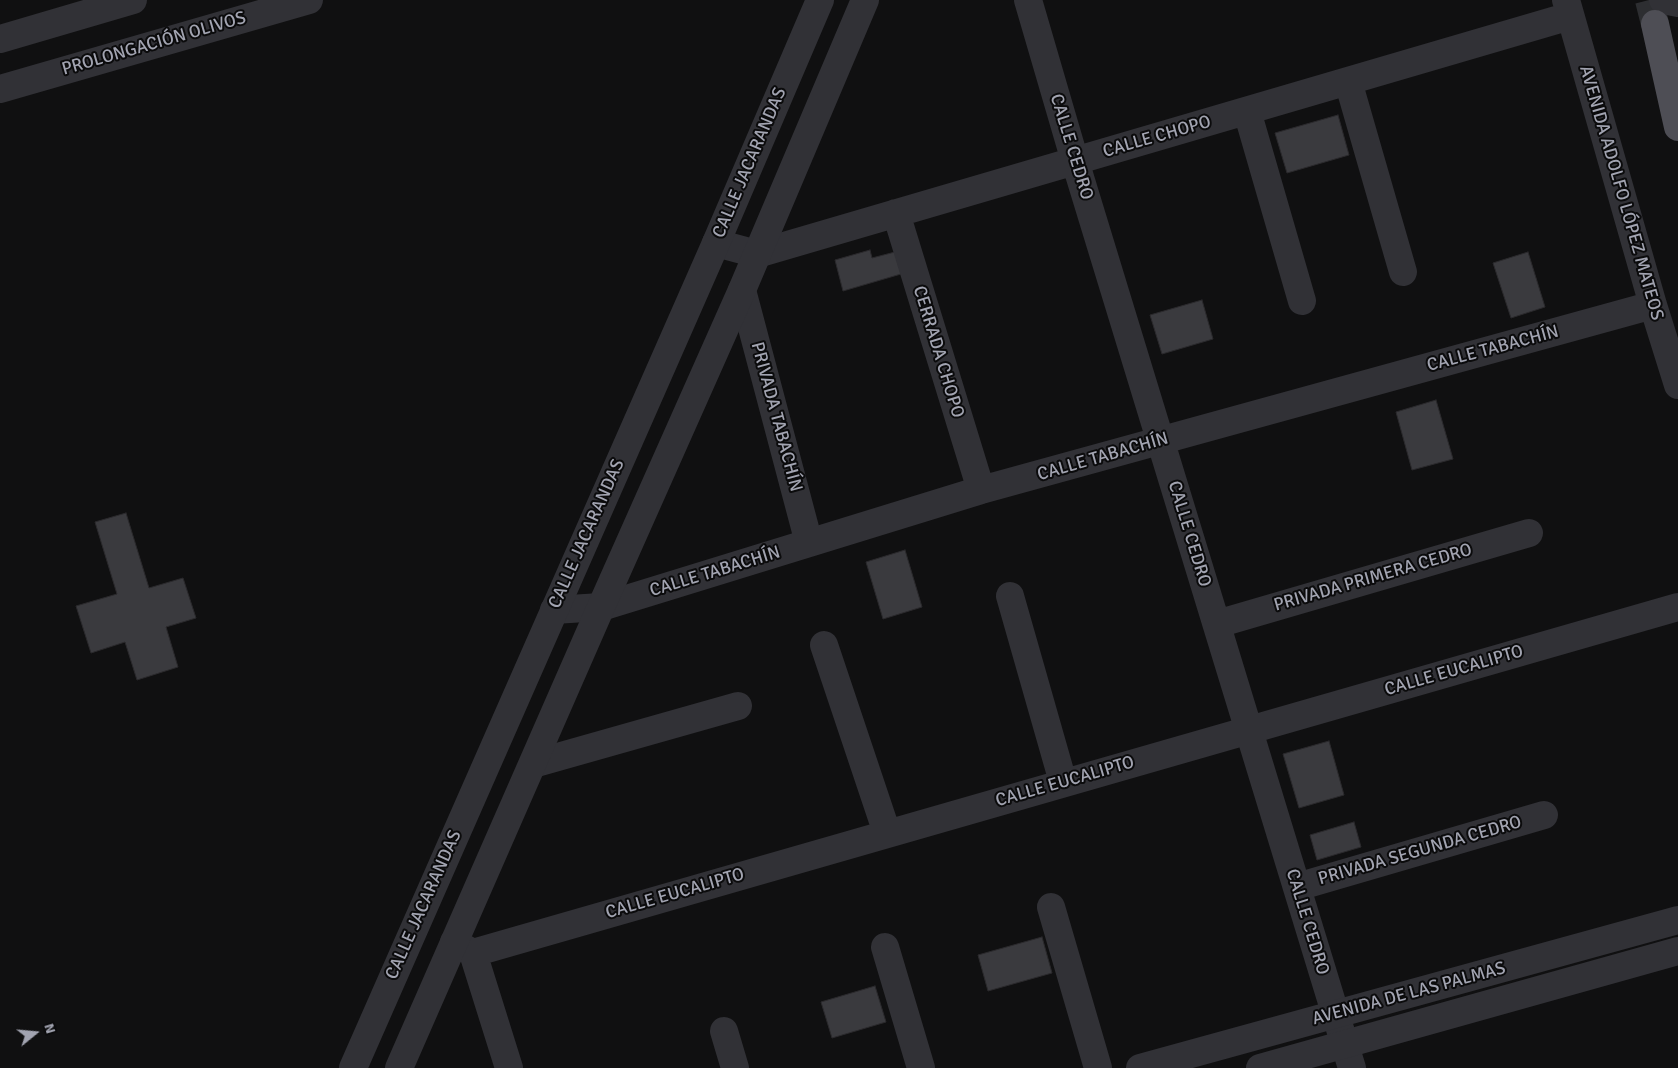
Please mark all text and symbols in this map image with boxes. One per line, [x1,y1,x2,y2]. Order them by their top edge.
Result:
street label: PROLONGACIÓN OLIVOS [60,7,248,81]
street label: AVENIDA ADOLFO LÓPEZ MATEOS [1574,63,1668,323]
street label: CALLE JACARANDAS [709,85,791,241]
street label: CALLE CEDRO [1045,91,1097,203]
street label: CALLE CHOPO [1101,111,1213,163]
street label: CERRADA CHOPO [908,283,968,421]
street label: CALLE TABACHÍN [1425,321,1561,377]
street label: PRIVADA TABACHÍN [746,340,806,494]
street label: CALLE TABACHÍN [1035,428,1171,486]
street label: CALLE JACARANDAS [544,456,630,612]
street label: CALLE CEDRO [1163,478,1215,590]
street label: PRIVADA PRIMERA CEDRO [1271,539,1475,617]
street label: CALLE TABACHÍN [647,542,783,602]
street label: CALLE EUCALIPTO [1382,641,1526,701]
street label: CALLE EUCALIPTO [993,752,1137,812]
street label: PRIVADA SEGUNDA CEDRO [1316,812,1524,890]
street label: CALLE JACARANDAS [381,827,467,983]
street label: CALLE EUCALIPTO [603,864,747,924]
street label: CALLE CEDRO [1281,866,1333,978]
street label: AVENIDA DE LAS PALMAS [1310,958,1508,1030]
north arrow [10,1008,60,1058]
text: N [40,1021,59,1036]

